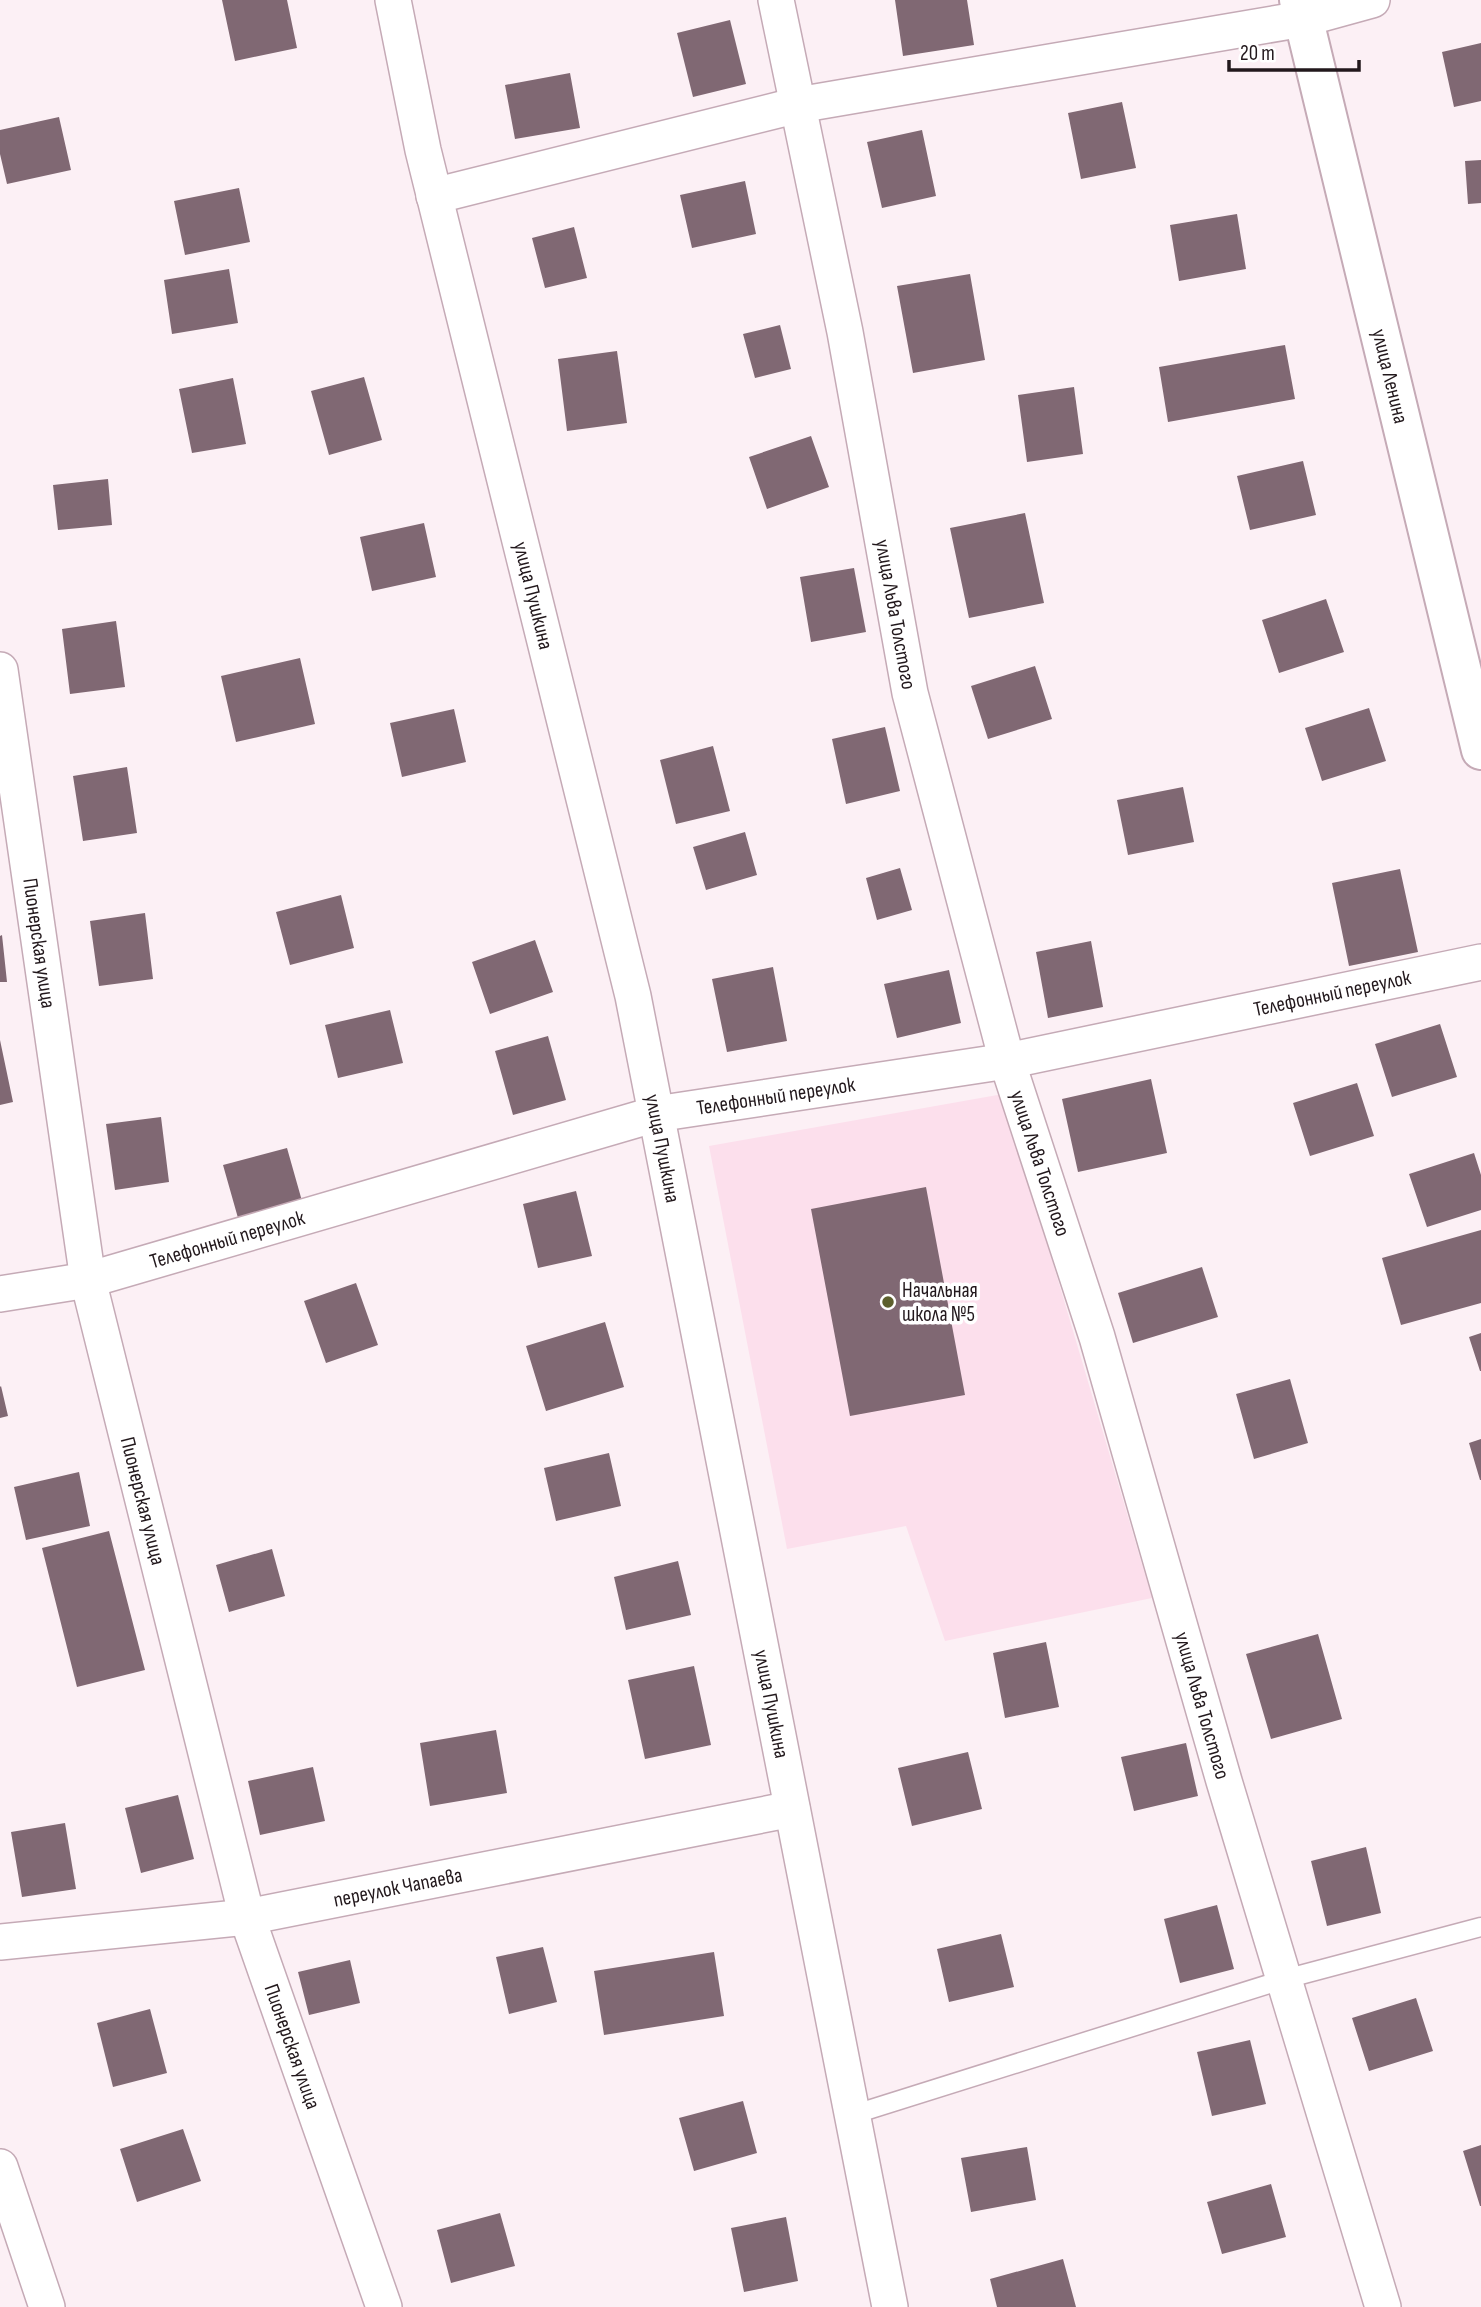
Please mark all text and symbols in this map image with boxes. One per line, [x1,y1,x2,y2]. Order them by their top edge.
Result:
scale bar [1229,28,1358,72]
text: 20 m [1240,41,1275,66]
street label: улица Ленина [1367,326,1414,426]
street label: улица Льва Толстого [870,537,922,691]
street label: улица Пушкина [508,539,559,652]
street label: Пионерская улица [18,877,61,1010]
street label: Телефонный переулок [1251,965,1413,1022]
street label: Телефонный переулок [695,1072,857,1120]
street label: улица Льва Толстого [1005,1087,1076,1239]
street label: улица Пушкина [640,1092,686,1205]
street label: Телефонный переулок [147,1205,307,1274]
place label: Начальная школа №5 [902,1278,978,1327]
marker: Начальная школа №5 [880,1294,896,1310]
street label: Пионерская улица [115,1434,171,1568]
street label: улица Льва Толстого [1169,1629,1235,1782]
street label: улица Пушкина [749,1647,795,1760]
street label: переулок Чапаева [331,1862,464,1912]
street label: Пионерская улица [259,1980,326,2112]

